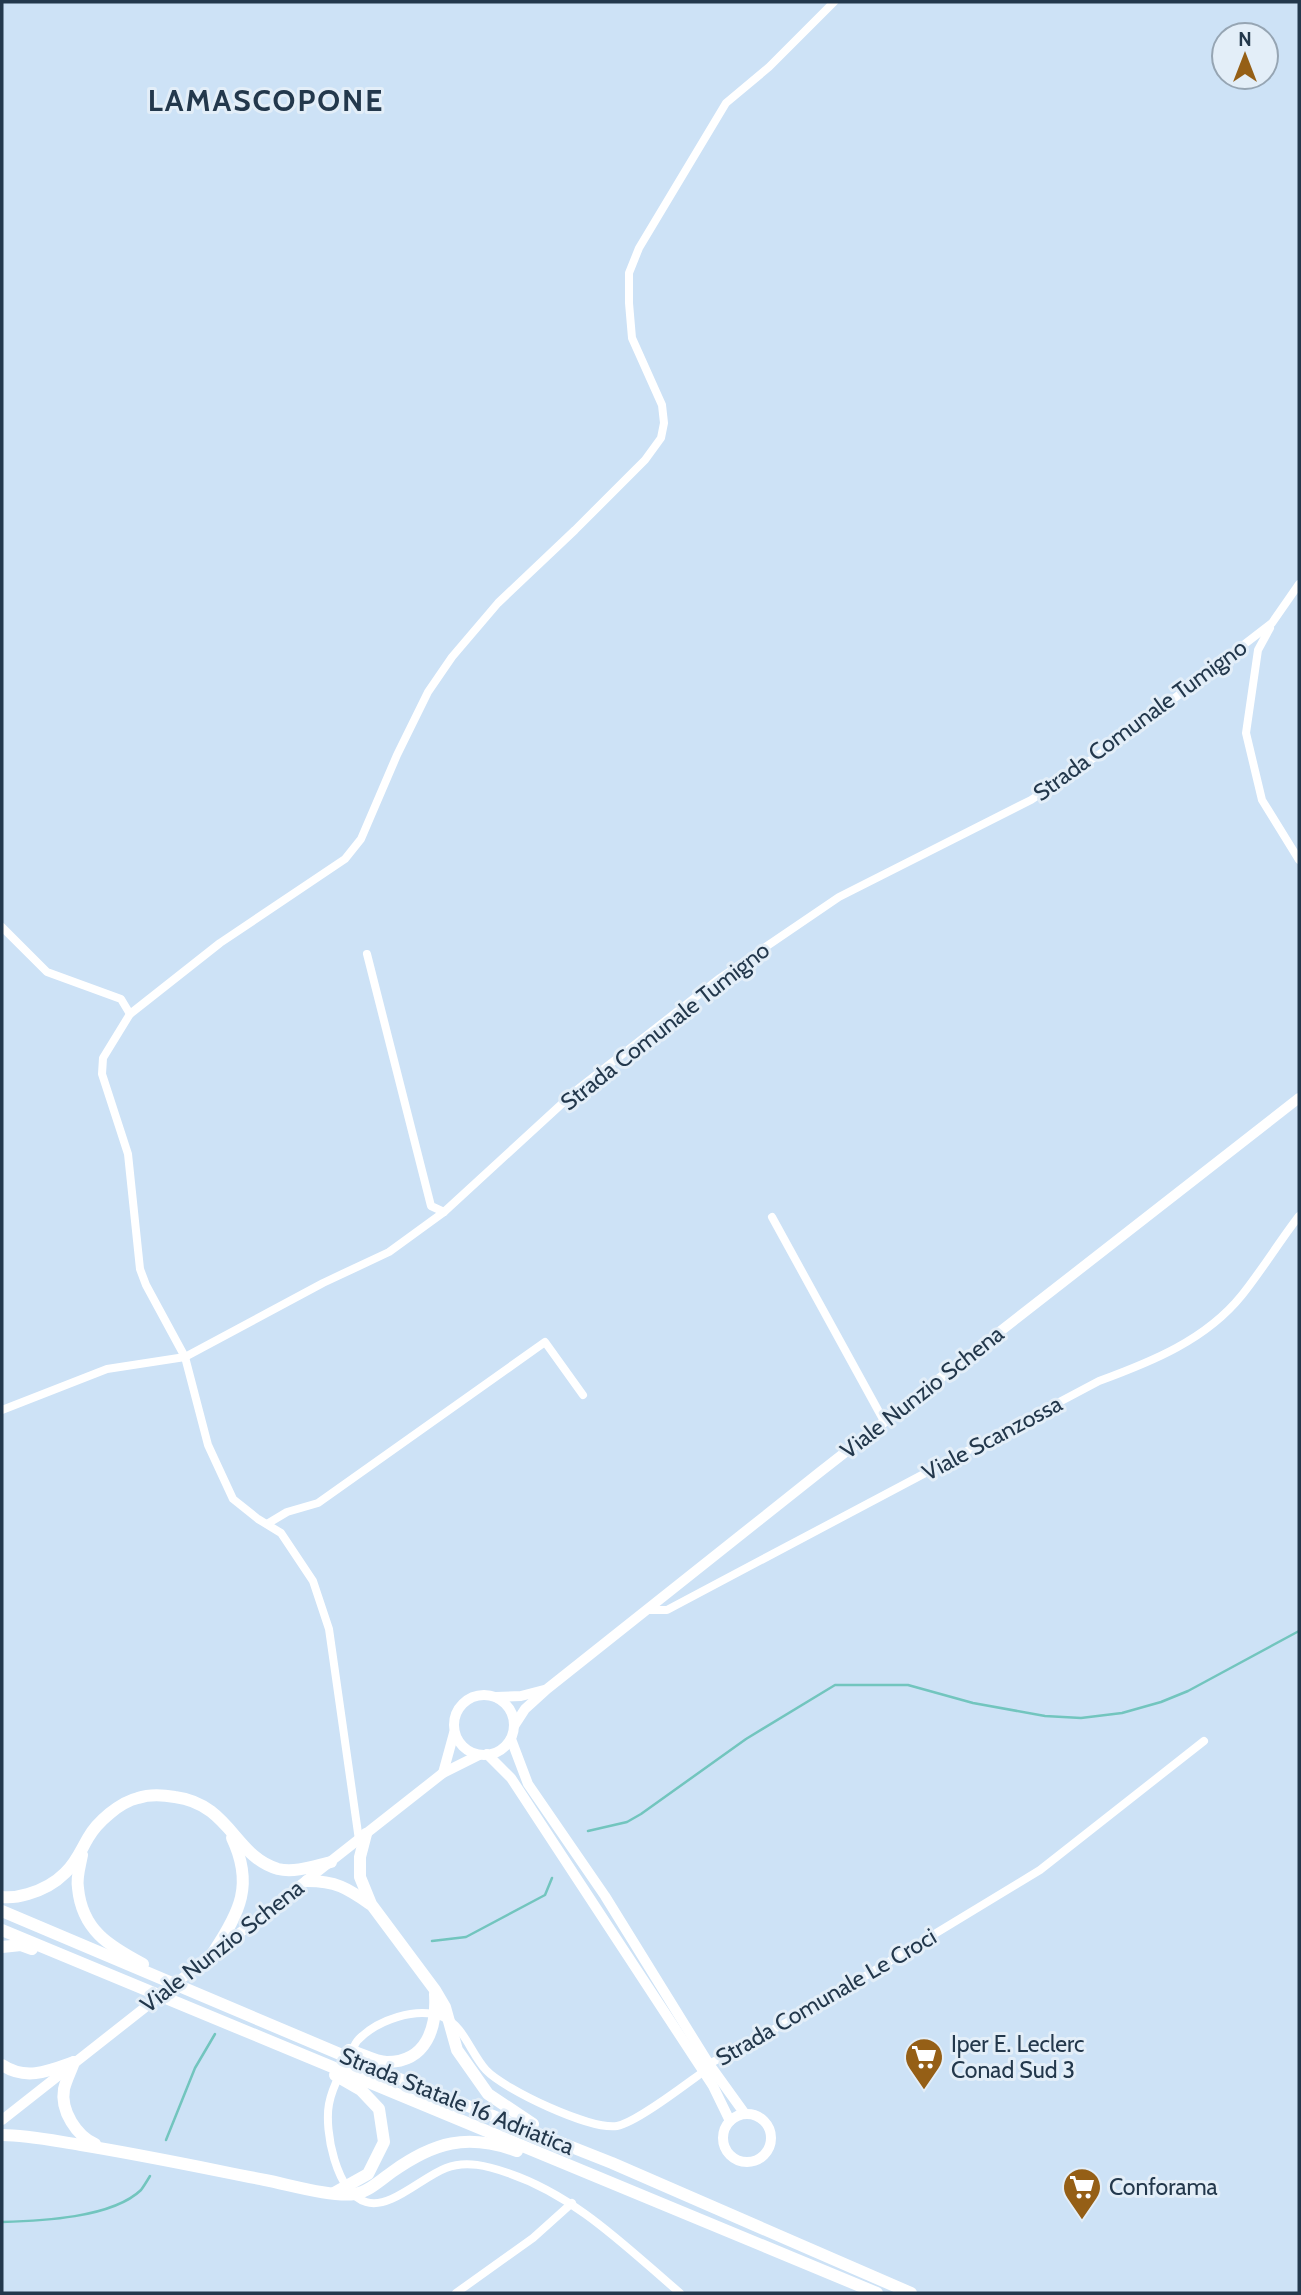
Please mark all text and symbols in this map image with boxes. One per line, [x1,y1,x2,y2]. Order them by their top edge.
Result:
north arrow [1210,21,1280,91]
text: N [1238,28,1252,51]
district label: LAMASCOPONE [148,82,384,119]
street label: Strada Comunale Tumigno [1028,633,1252,807]
street label: Strada Comunale Tumigno [555,936,775,1116]
street label: Viale Nunzio Schena [835,1320,1009,1464]
street label: Viale Scanzossa [917,1389,1067,1487]
street label: Viale Nunzio Schena [135,1874,309,2018]
street label: Strada Comunale Le Croci [711,1922,941,2072]
place label: Iper E. Leclerc Conad Sud 3 [951,2030,1084,2084]
supermarket icon: Iper E. Leclerc Conad Sud 3 [903,2036,945,2091]
street label: Strada Statale 16 Adriatica [336,2041,578,2161]
supermarket icon: Conforama [1061,2166,1103,2221]
place label: Conforama [1109,2173,1218,2201]

